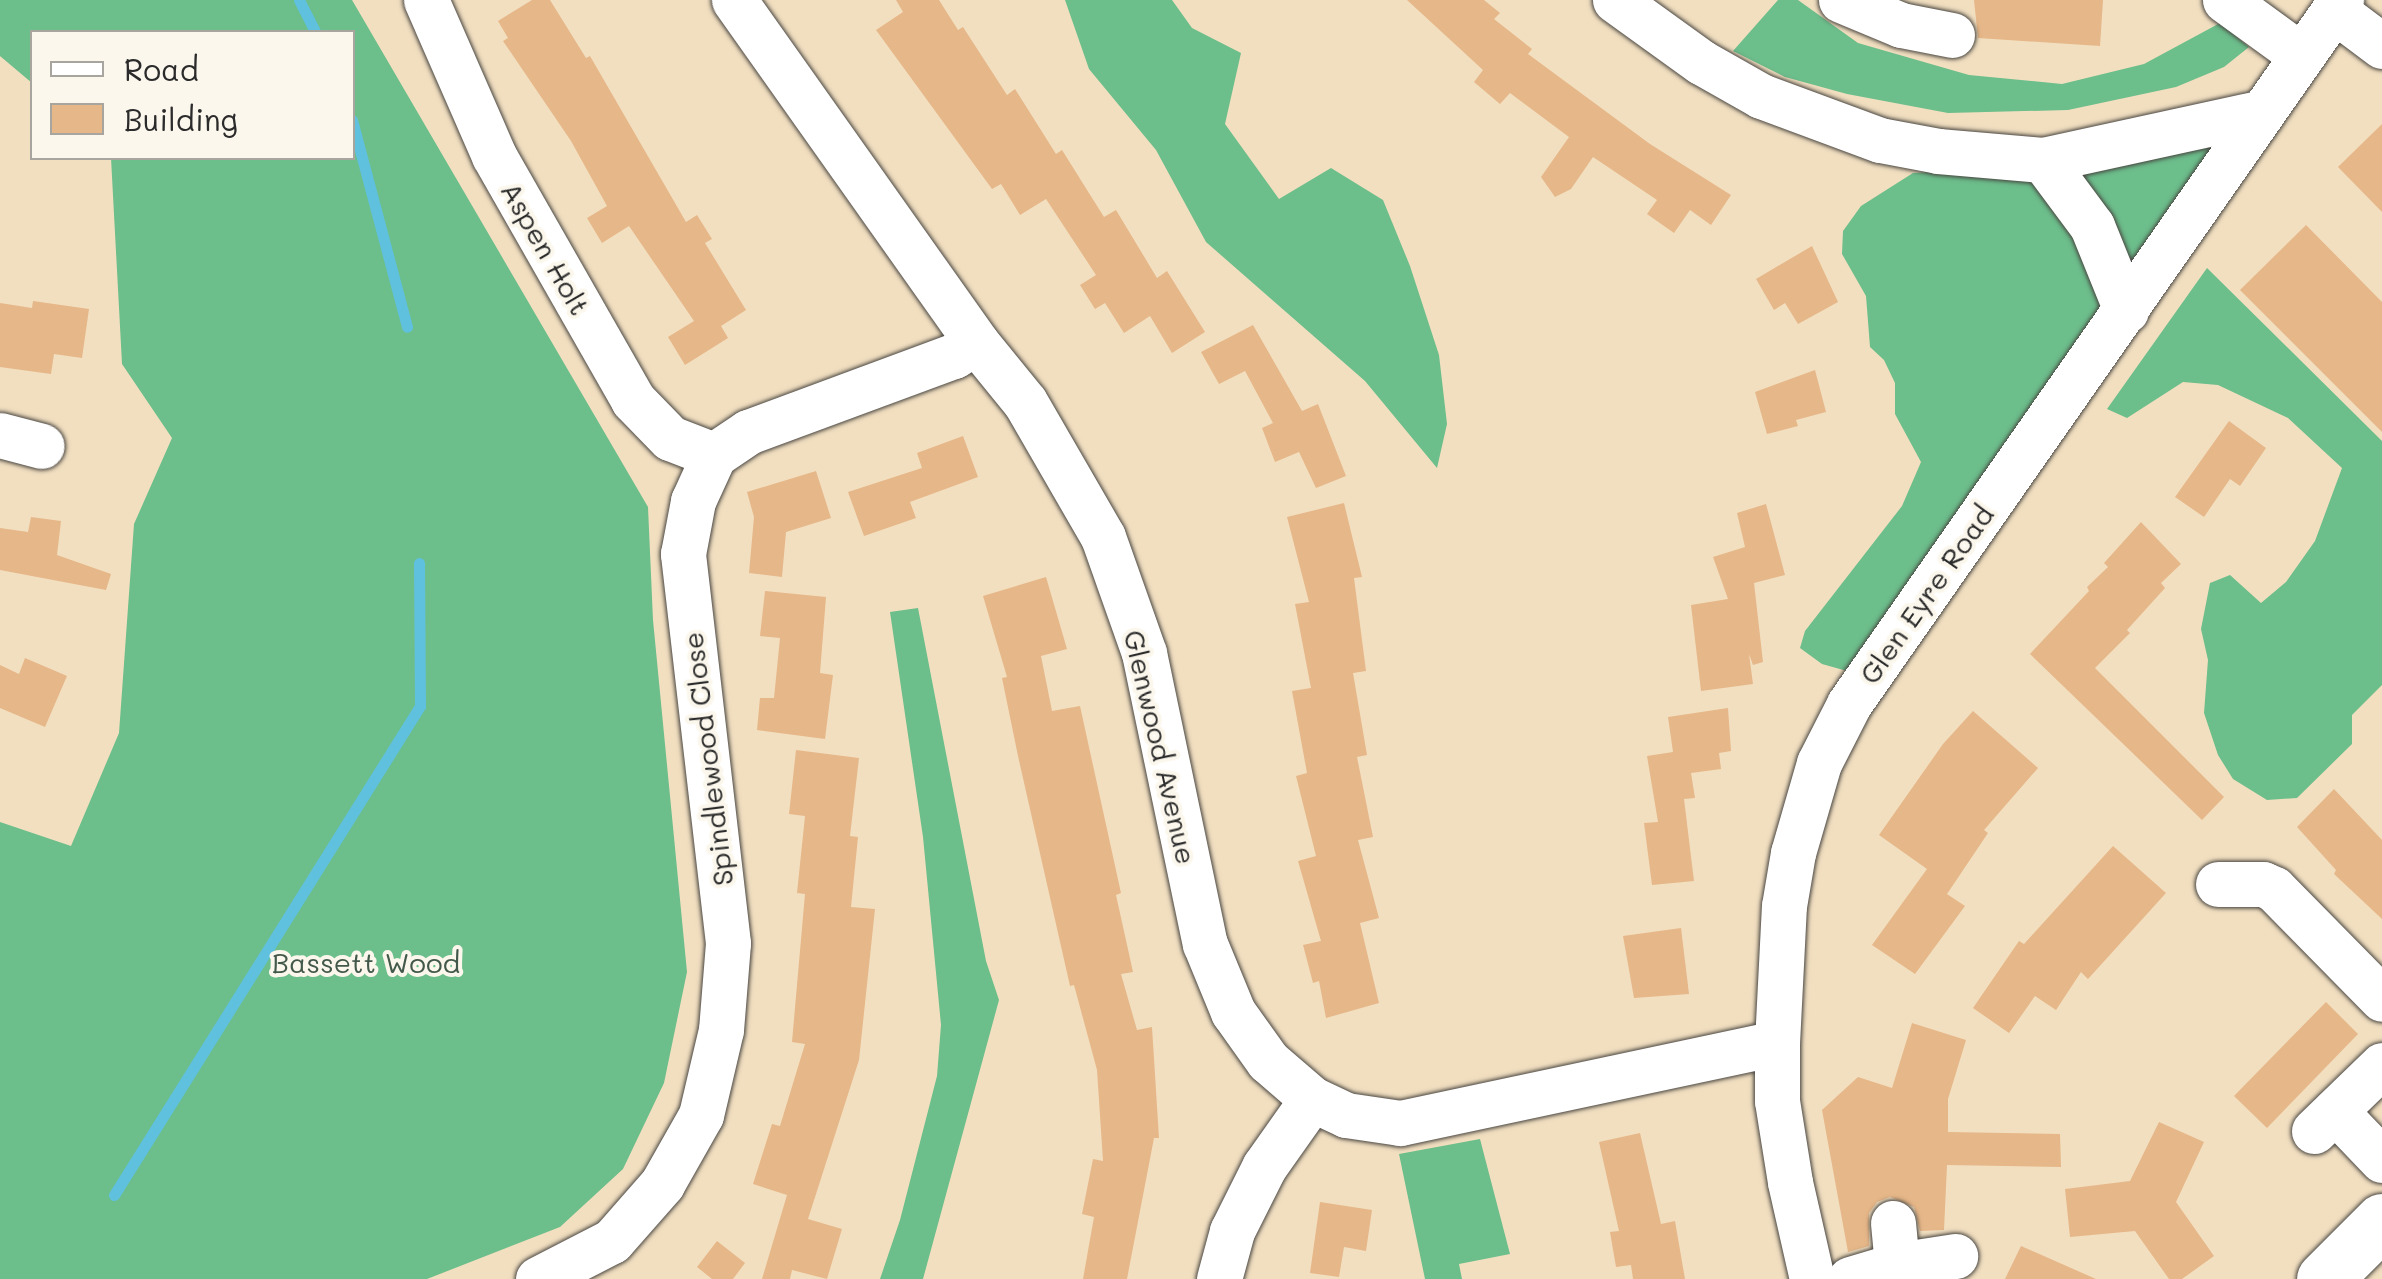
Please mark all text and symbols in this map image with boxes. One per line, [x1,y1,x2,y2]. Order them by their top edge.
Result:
legend [30,30,355,160]
text: Road [124,49,199,89]
text: Building [124,99,238,139]
street label: Aspen Holt [494,176,598,320]
street label: Glen Eyre Road [1852,498,2000,690]
street label: Glenwood Avenue [1118,627,1204,867]
street label: Spindlewood Close [675,630,739,888]
park label: Bassett Wood [272,945,460,979]

